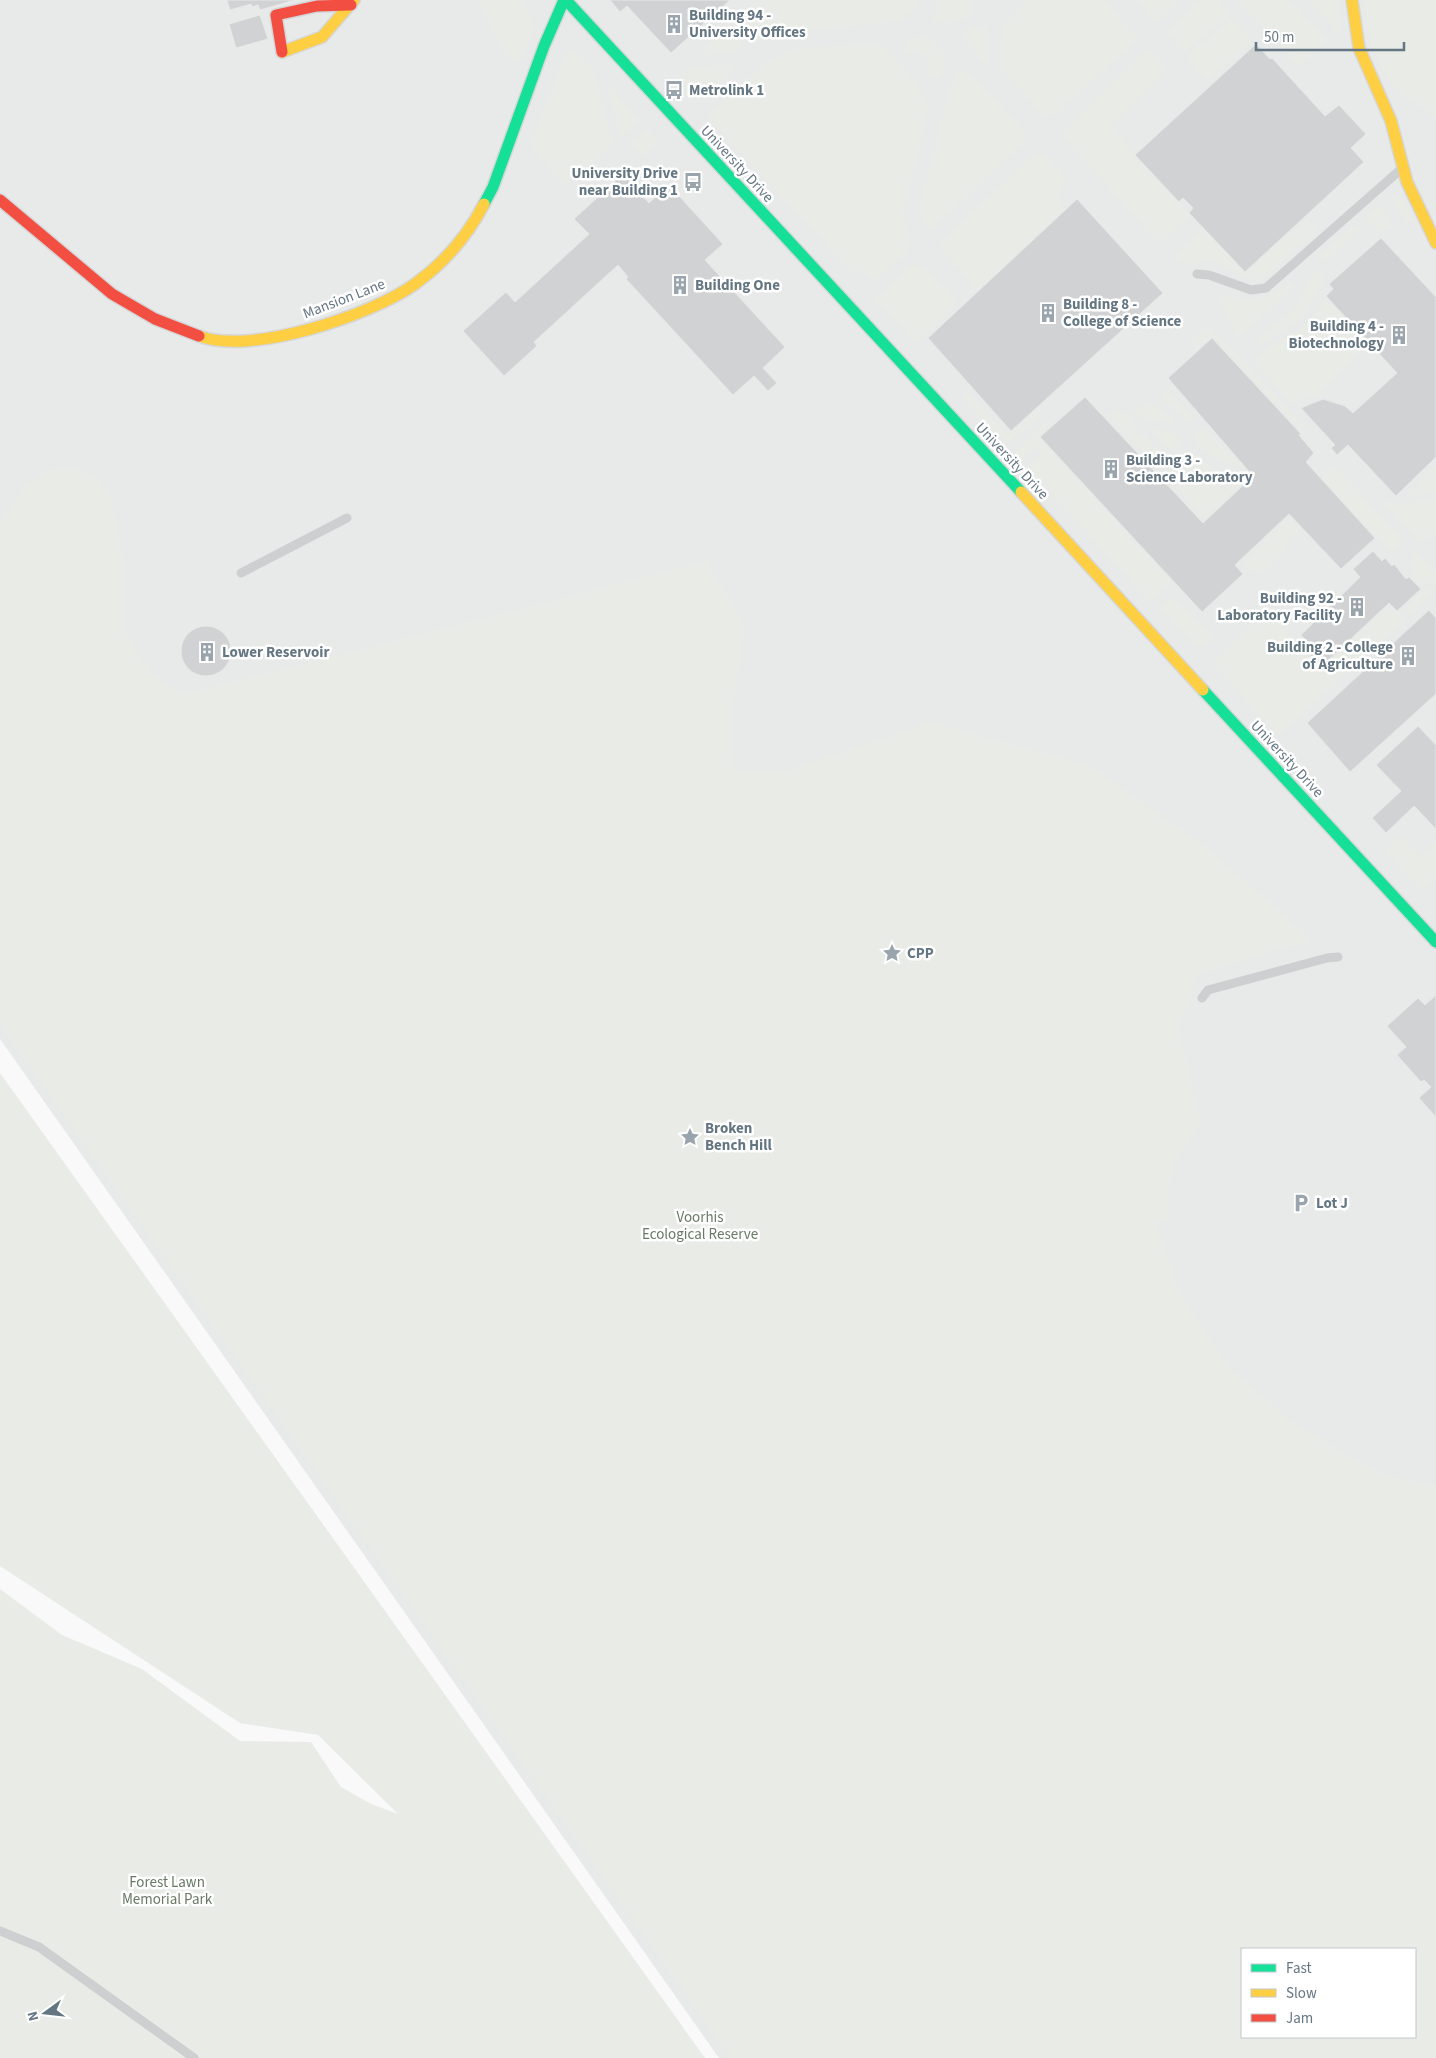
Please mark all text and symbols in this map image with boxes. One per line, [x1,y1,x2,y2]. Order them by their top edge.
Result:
place label: Building 94 - University Offices [689,5,806,43]
building icon: Building 94 - University Offices [663,13,685,35]
scale bar [1256,20,1404,52]
text: 50 m [1264,27,1294,48]
bus stop icon: Metrolink 1 [663,79,685,101]
place label: Metrolink 1 [689,80,764,101]
street label: University Drive [696,121,778,207]
place label: University Drive near Building 1 [571,163,678,201]
bus stop icon: University Drive near Building 1 [682,171,704,193]
street label: Mansion Lane [300,274,388,324]
building icon: Building One [669,274,691,296]
place label: Building One [695,275,780,296]
place label: Building 8 - College of Science [1063,294,1182,332]
building icon: Building 8 - College of Science [1037,302,1059,324]
place label: Building 4 - Biotechnology [1289,316,1384,354]
building icon: Building 4 - Biotechnology [1388,324,1410,346]
street label: University Drive [971,418,1053,504]
place label: Building 3 - Science Laboratory [1126,450,1253,488]
building icon: Building 3 - Science Laboratory [1100,458,1122,480]
place label: Building 92 - Laboratory Facility [1217,588,1342,626]
building icon: Building 92 - Laboratory Facility [1346,596,1368,618]
place label: Building 2 - College of Agriculture [1267,637,1393,675]
building icon: Lower Reservoir [196,641,218,663]
place label: Lower Reservoir [222,642,330,663]
building icon: Building 2 - College of Agriculture [1397,645,1419,667]
street label: University Drive [1246,716,1328,802]
place icon: CPP [881,942,903,964]
place label: CPP [907,943,934,964]
place label: Broken Bench Hill [705,1118,773,1156]
place icon: Broken Bench Hill [679,1126,701,1148]
parking icon: Lot J [1290,1192,1312,1214]
place label: Lot J [1316,1193,1348,1214]
park label: Voorhis Ecological Reserve [642,1207,758,1245]
park label: Forest Lawn Memorial Park [122,1872,213,1910]
legend [1241,1948,1416,2038]
text: Fast [1286,1958,1312,1979]
text: Slow [1286,1983,1317,2004]
north arrow [20,1988,70,2038]
text: Jam [1286,2008,1313,2029]
text: N [23,2009,44,2023]

